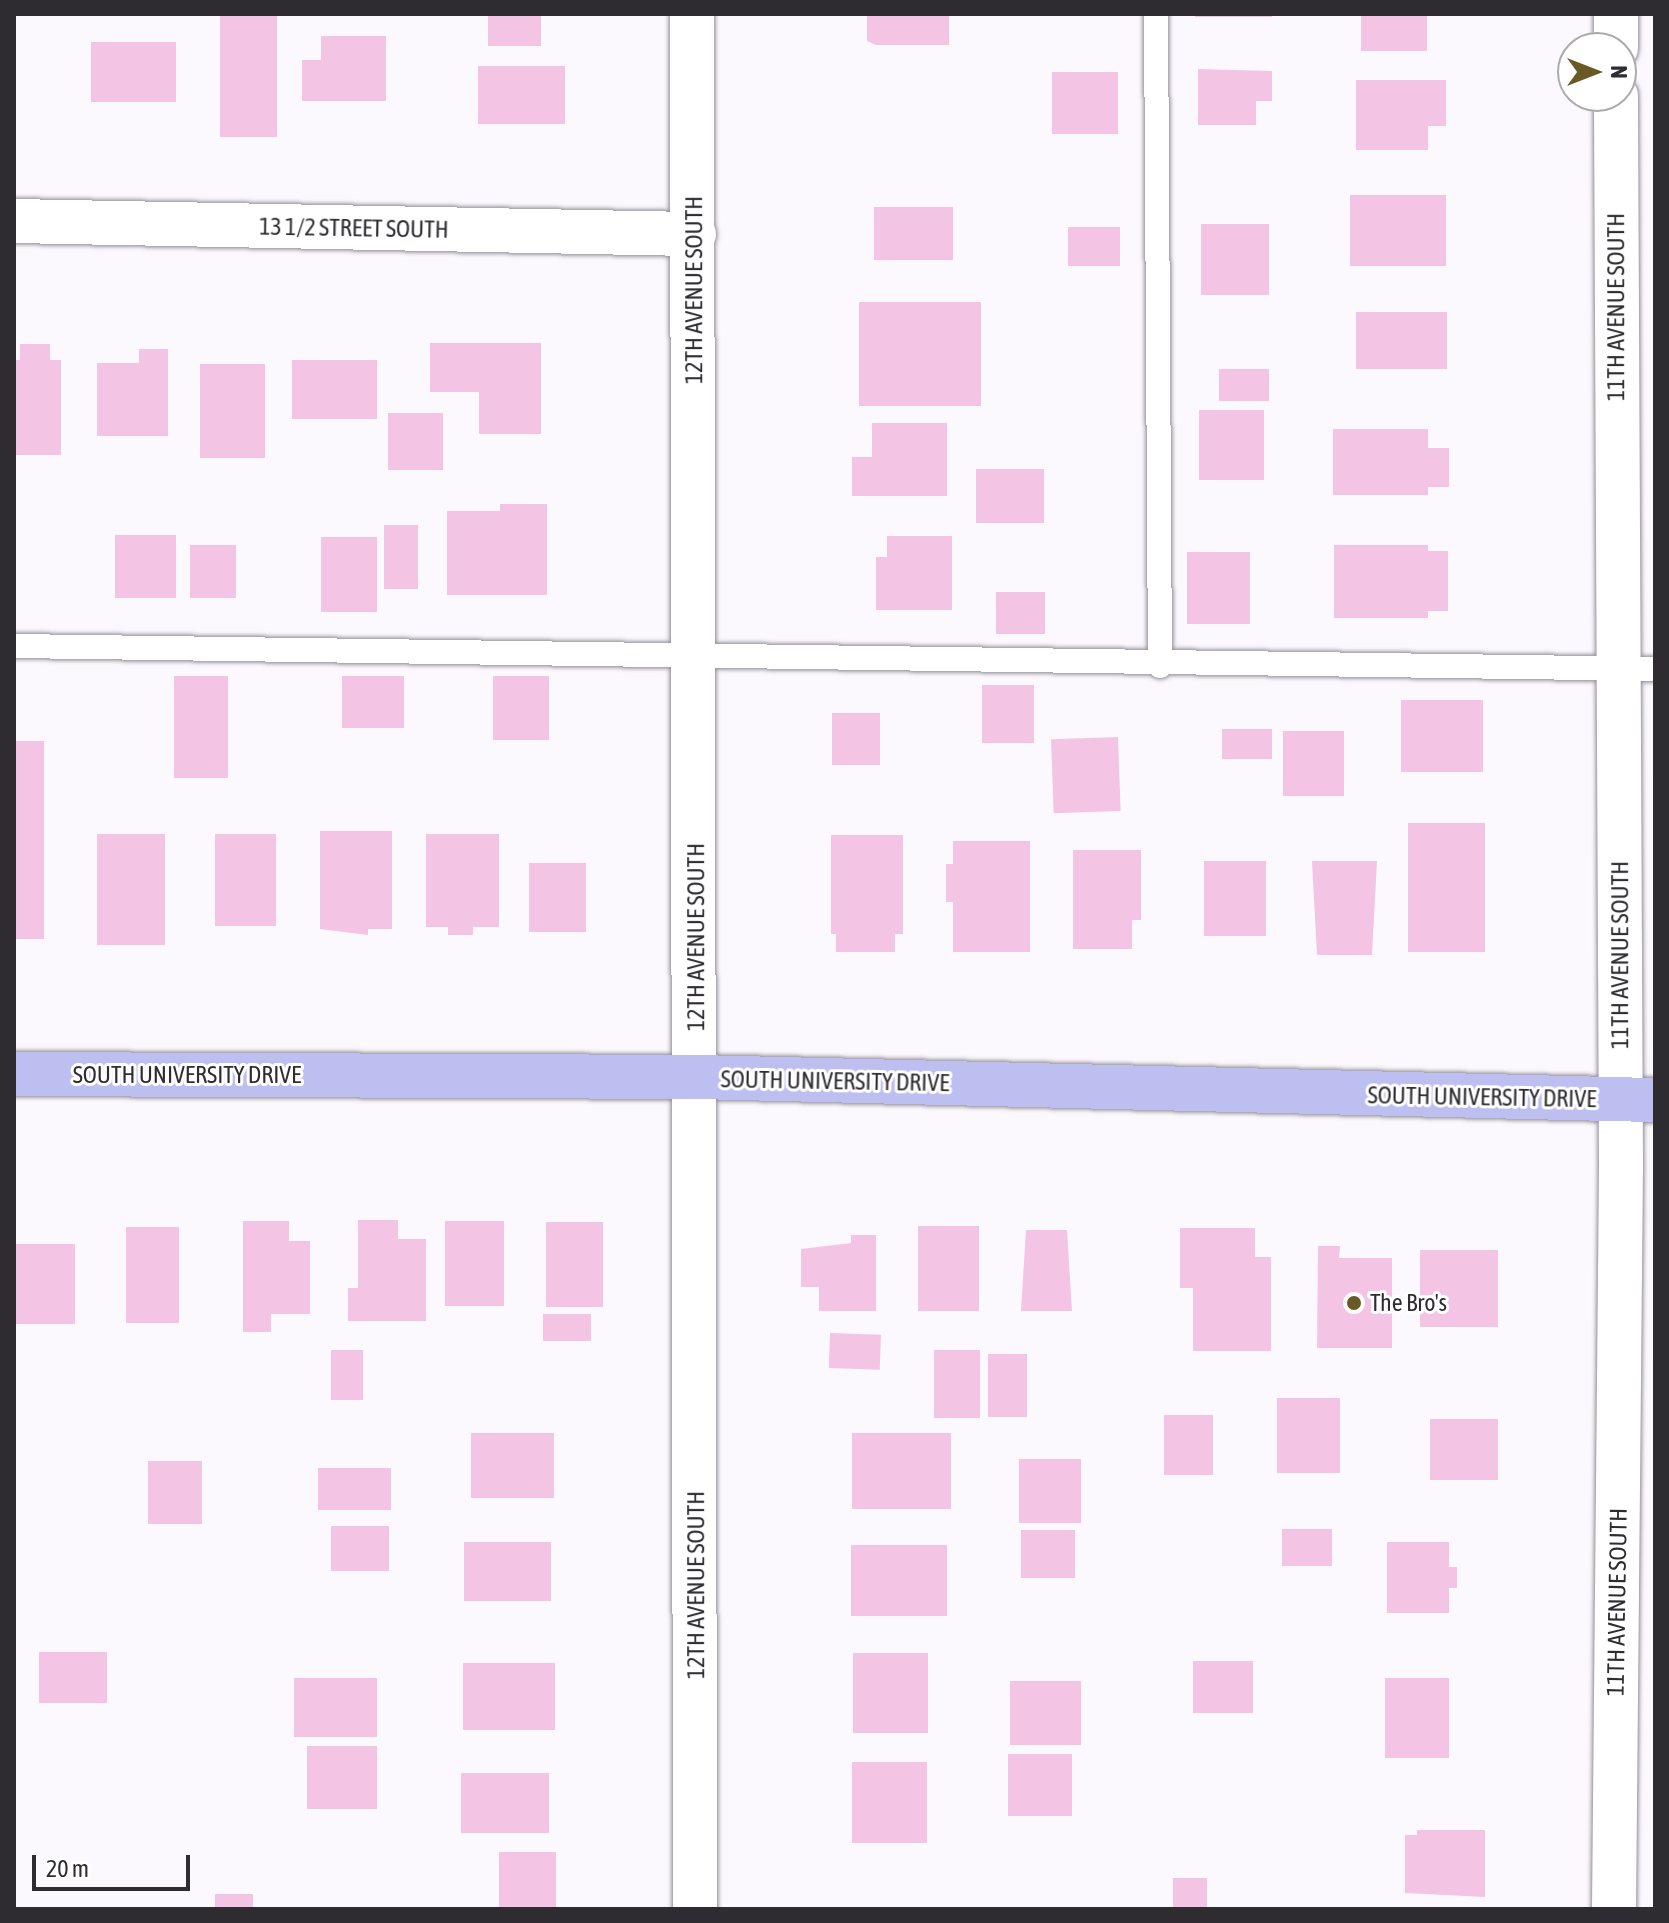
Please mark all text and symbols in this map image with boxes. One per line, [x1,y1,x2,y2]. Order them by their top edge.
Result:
north arrow [1557,32,1637,112]
text: N [1606,66,1632,78]
street label: 12TH AVENUE SOUTH [680,196,708,384]
street label: 13 1/2 STREET SOUTH [259,212,449,244]
street label: 11TH AVENUE SOUTH [1602,213,1630,401]
street label: 12TH AVENUE SOUTH [682,843,710,1031]
street label: 11TH AVENUE SOUTH [1606,861,1634,1049]
street label: SOUTH UNIVERSITY DRIVE [73,1061,301,1089]
street label: SOUTH UNIVERSITY DRIVE [720,1065,950,1097]
street label: SOUTH UNIVERSITY DRIVE [1367,1081,1597,1113]
place label: The Bro's [1370,1289,1447,1317]
marker: The Bro's [1345,1294,1363,1312]
street label: 12TH AVENUE SOUTH [682,1491,710,1679]
street label: 11TH AVENUE SOUTH [1601,1508,1633,1696]
scale bar [36,1839,194,1889]
text: 20 m [46,1855,89,1882]

